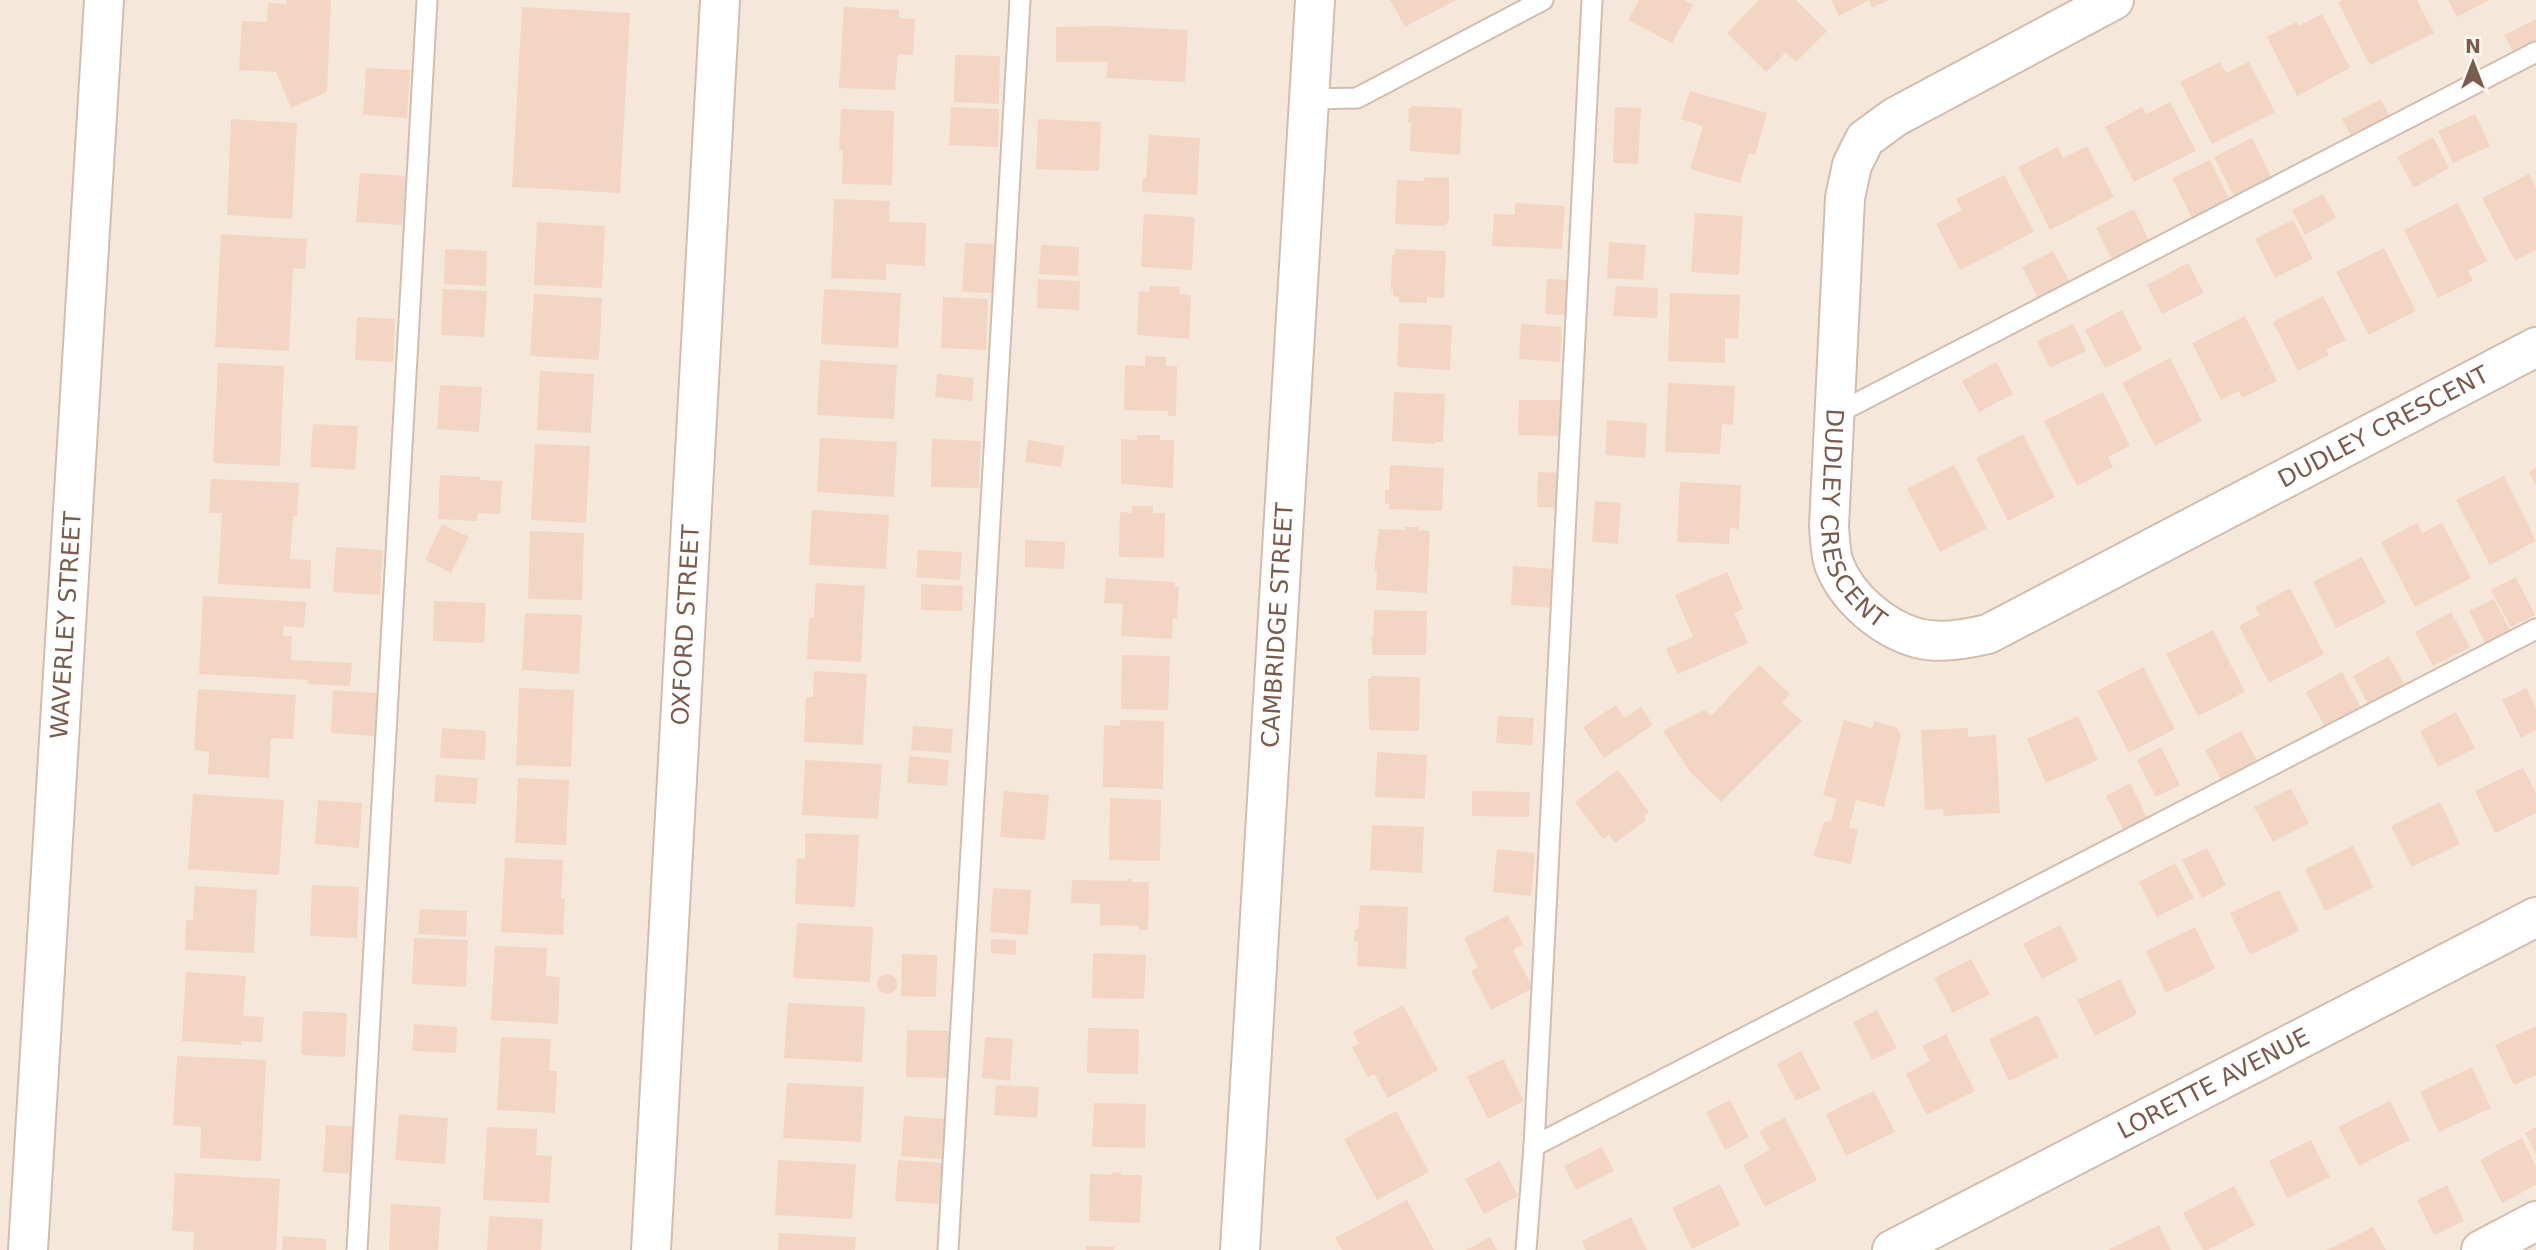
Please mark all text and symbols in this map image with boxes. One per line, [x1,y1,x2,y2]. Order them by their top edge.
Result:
north arrow [2438,28,2508,98]
text: N [2465,35,2481,57]
street label: DUDLEY CRESCENT [2273,360,2494,494]
street label: DUDLEY CRESCENT [1815,408,1892,634]
street label: CAMBRIDGE STREET [1256,501,1299,749]
street label: WAVERLEY STREET [45,510,87,740]
street label: OXFORD STREET [666,524,705,726]
street label: LORETTE AVENUE [2113,1023,2314,1145]

